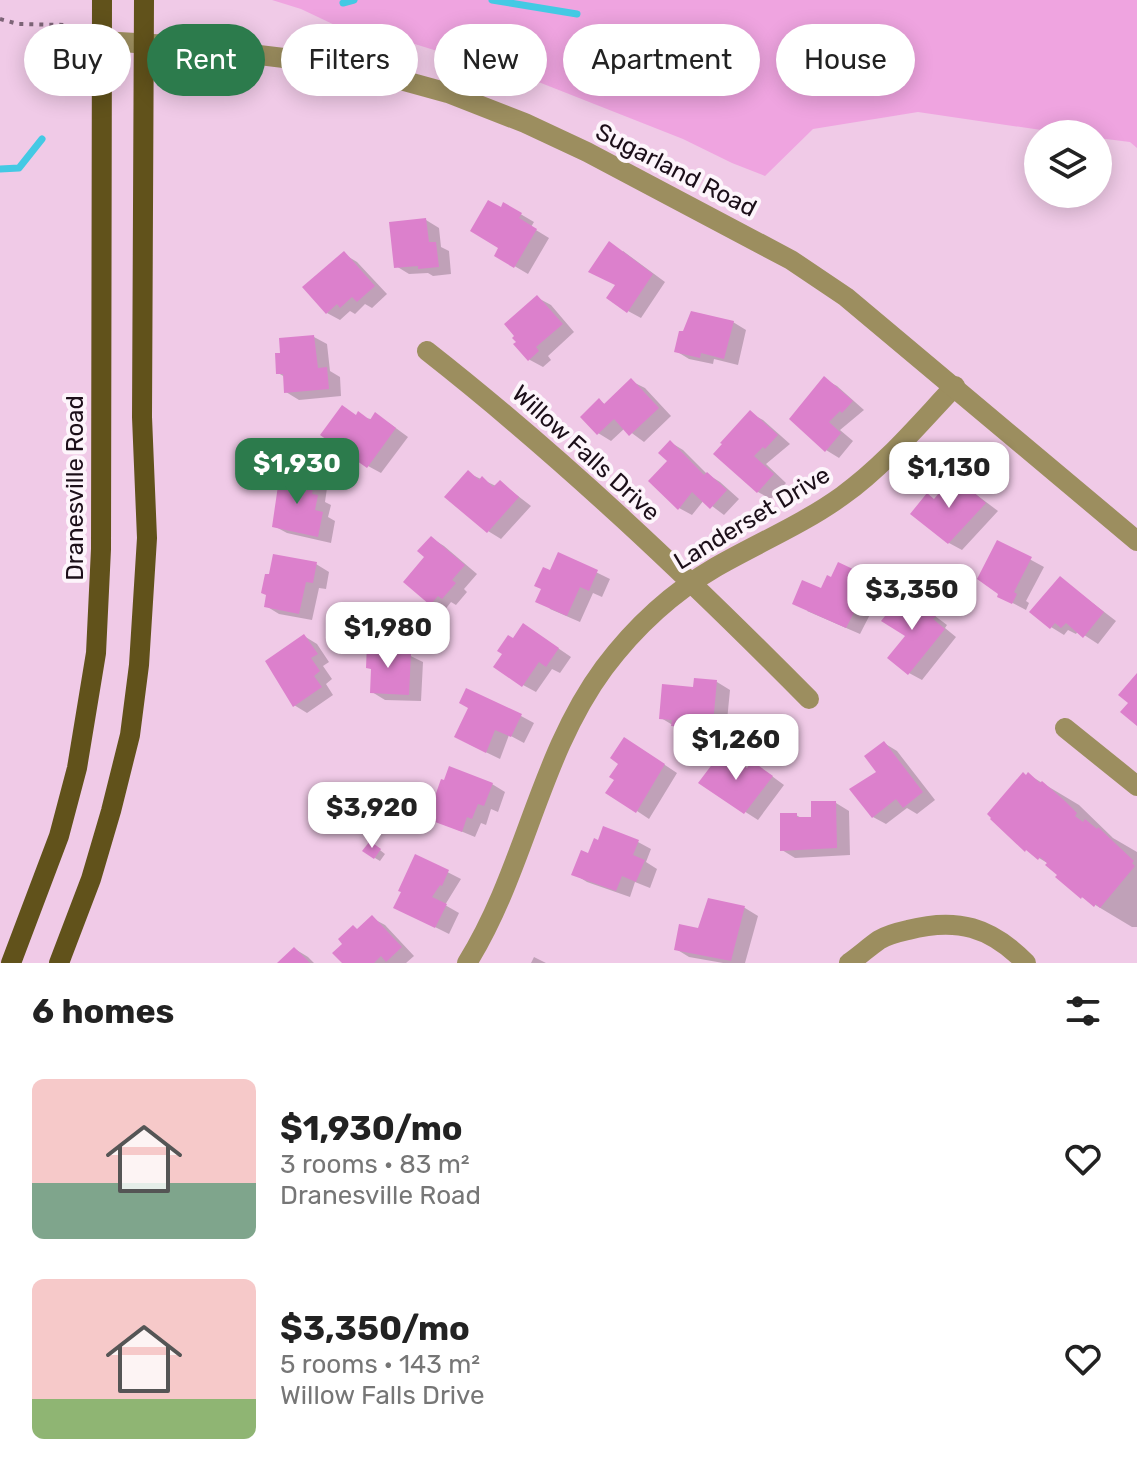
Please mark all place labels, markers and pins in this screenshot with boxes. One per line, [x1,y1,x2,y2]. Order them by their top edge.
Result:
pin: $1,930 [232,438,362,506]
pin: $1,130 [884,442,1014,510]
pin: $3,350 [847,564,977,632]
pin: $1,980 [323,602,453,670]
pin: $1,260 [671,714,801,782]
pin: $3,920 [307,782,437,850]

